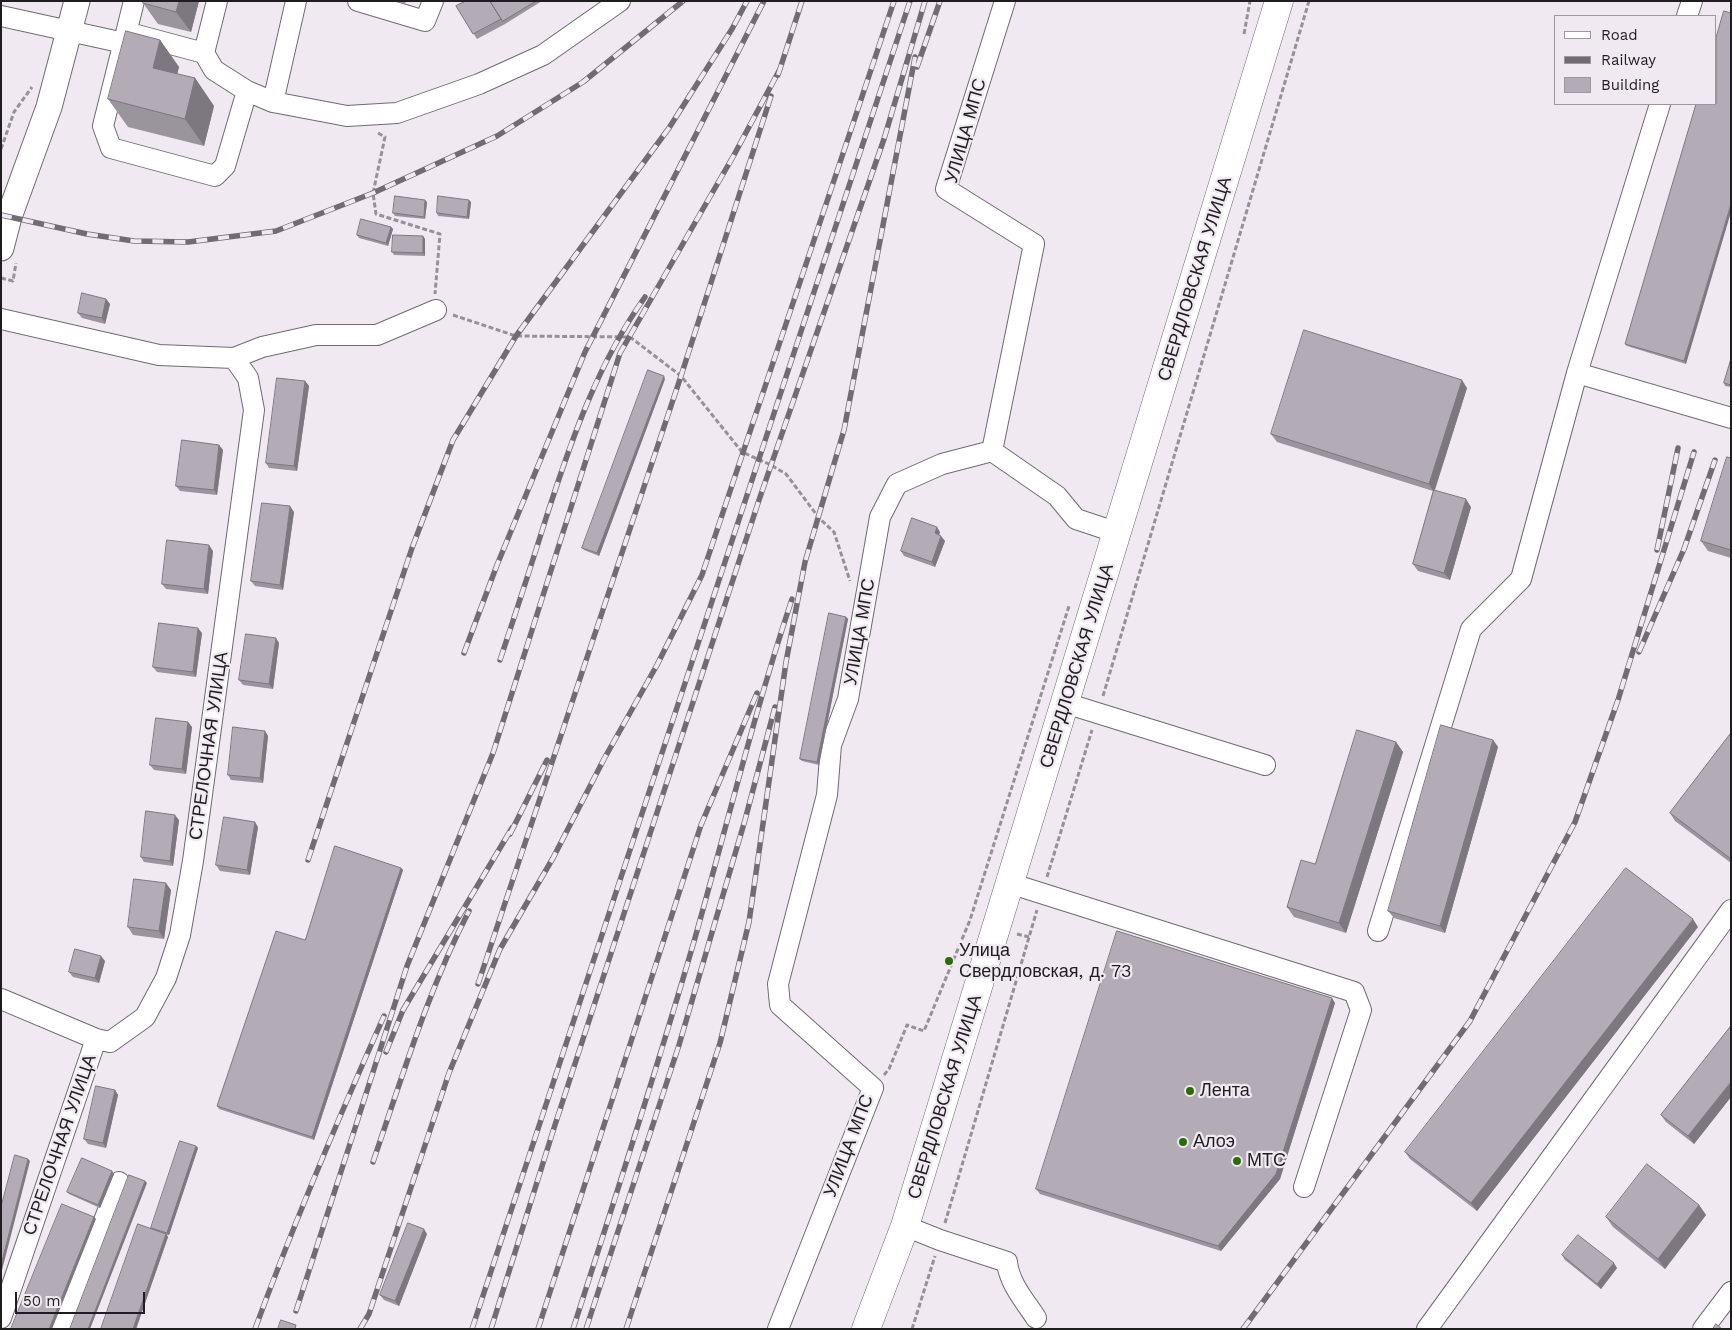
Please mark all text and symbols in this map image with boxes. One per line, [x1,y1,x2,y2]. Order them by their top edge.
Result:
legend [1554,15,1717,105]
text: Road [1601,26,1638,44]
text: Railway [1601,51,1656,69]
street label: УЛИЦА МПС [941,76,991,186]
text: Building [1601,76,1659,94]
street label: СВЕРДЛОВСКАЯ УЛИЦА [1154,174,1236,384]
street label: СВЕРДЛОВСКАЯ УЛИЦА [1036,561,1118,771]
street label: УЛИЦА МПС [840,577,880,687]
street label: СТРЕЛОЧНАЯ УЛИЦА [185,650,233,842]
place label: Улица Свердловская, д. 73 [959,940,1132,982]
marker: Улица Свердловская, д. 73 [943,955,955,967]
street label: СВЕРДЛОВСКАЯ УЛИЦА [904,992,986,1202]
street label: СТРЕЛОЧНАЯ УЛИЦА [19,1052,101,1238]
place label: Лента [1200,1080,1250,1102]
marker: Лента [1184,1085,1196,1097]
street label: УЛИЦА МПС [820,1092,878,1200]
place label: Алоэ [1193,1131,1235,1153]
marker: Алоэ [1177,1136,1189,1148]
place label: МТС [1247,1150,1286,1172]
marker: МТС [1231,1155,1243,1167]
scale bar [18,1282,148,1314]
text: 50 m [23,1292,60,1310]

